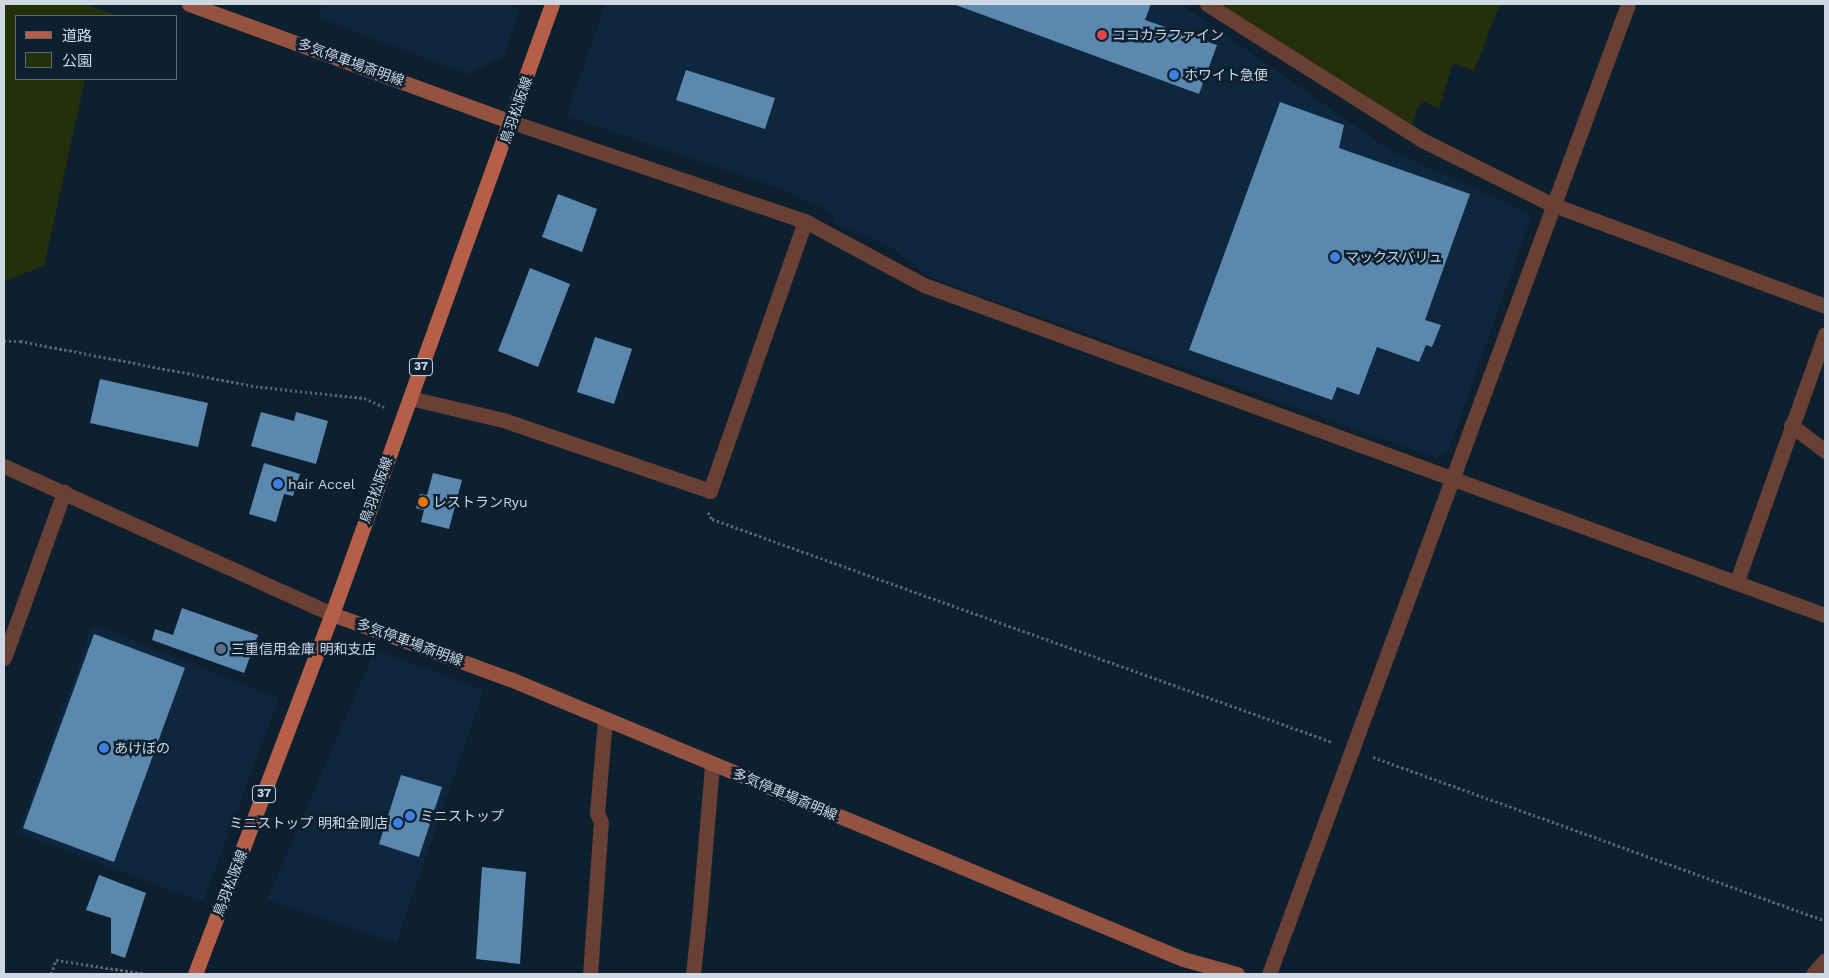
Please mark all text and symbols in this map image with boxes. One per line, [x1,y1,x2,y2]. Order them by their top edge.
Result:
legend [15,15,178,80]
text: 道路 [62,27,92,45]
place label: ココカラファイン [1112,27,1224,43]
marker: ココカラファイン [1096,29,1108,41]
street label: 多気停車場斎明線 [296,35,406,89]
text: 公園 [62,52,92,70]
place label: ホワイト急便 [1184,67,1268,83]
marker: ホワイト急便 [1168,69,1180,81]
street label: 鳥羽松阪線 [497,74,535,146]
place label: マックスバリュ [1345,249,1443,265]
marker: マックスバリュ [1329,251,1341,263]
road number: 37 [408,358,434,377]
street label: 鳥羽松阪線 [356,454,396,526]
place label: hair Accel [288,476,356,492]
marker: hair Accel [272,478,284,490]
place label: レストランRyu [433,494,528,510]
marker: レストランRyu [417,496,429,508]
street label: 多気停車場斎明線 [355,615,465,669]
place label: 三重信用金庫 明和支店 [231,641,376,657]
marker: 三重信用金庫 明和支店 [215,643,227,655]
place label: あけぼの [114,740,170,756]
marker: あけぼの [98,742,110,754]
street label: 多気停車場斎明線 [730,764,840,824]
road number: 37 [252,784,276,804]
place label: ミニストップ [420,808,504,824]
marker: ミニストップ [404,810,416,822]
place label: ミニストップ 明和金剛店 [229,815,388,831]
marker: ミニストップ 明和金剛店 [392,817,404,829]
street label: 鳥羽松阪線 [210,847,250,919]

